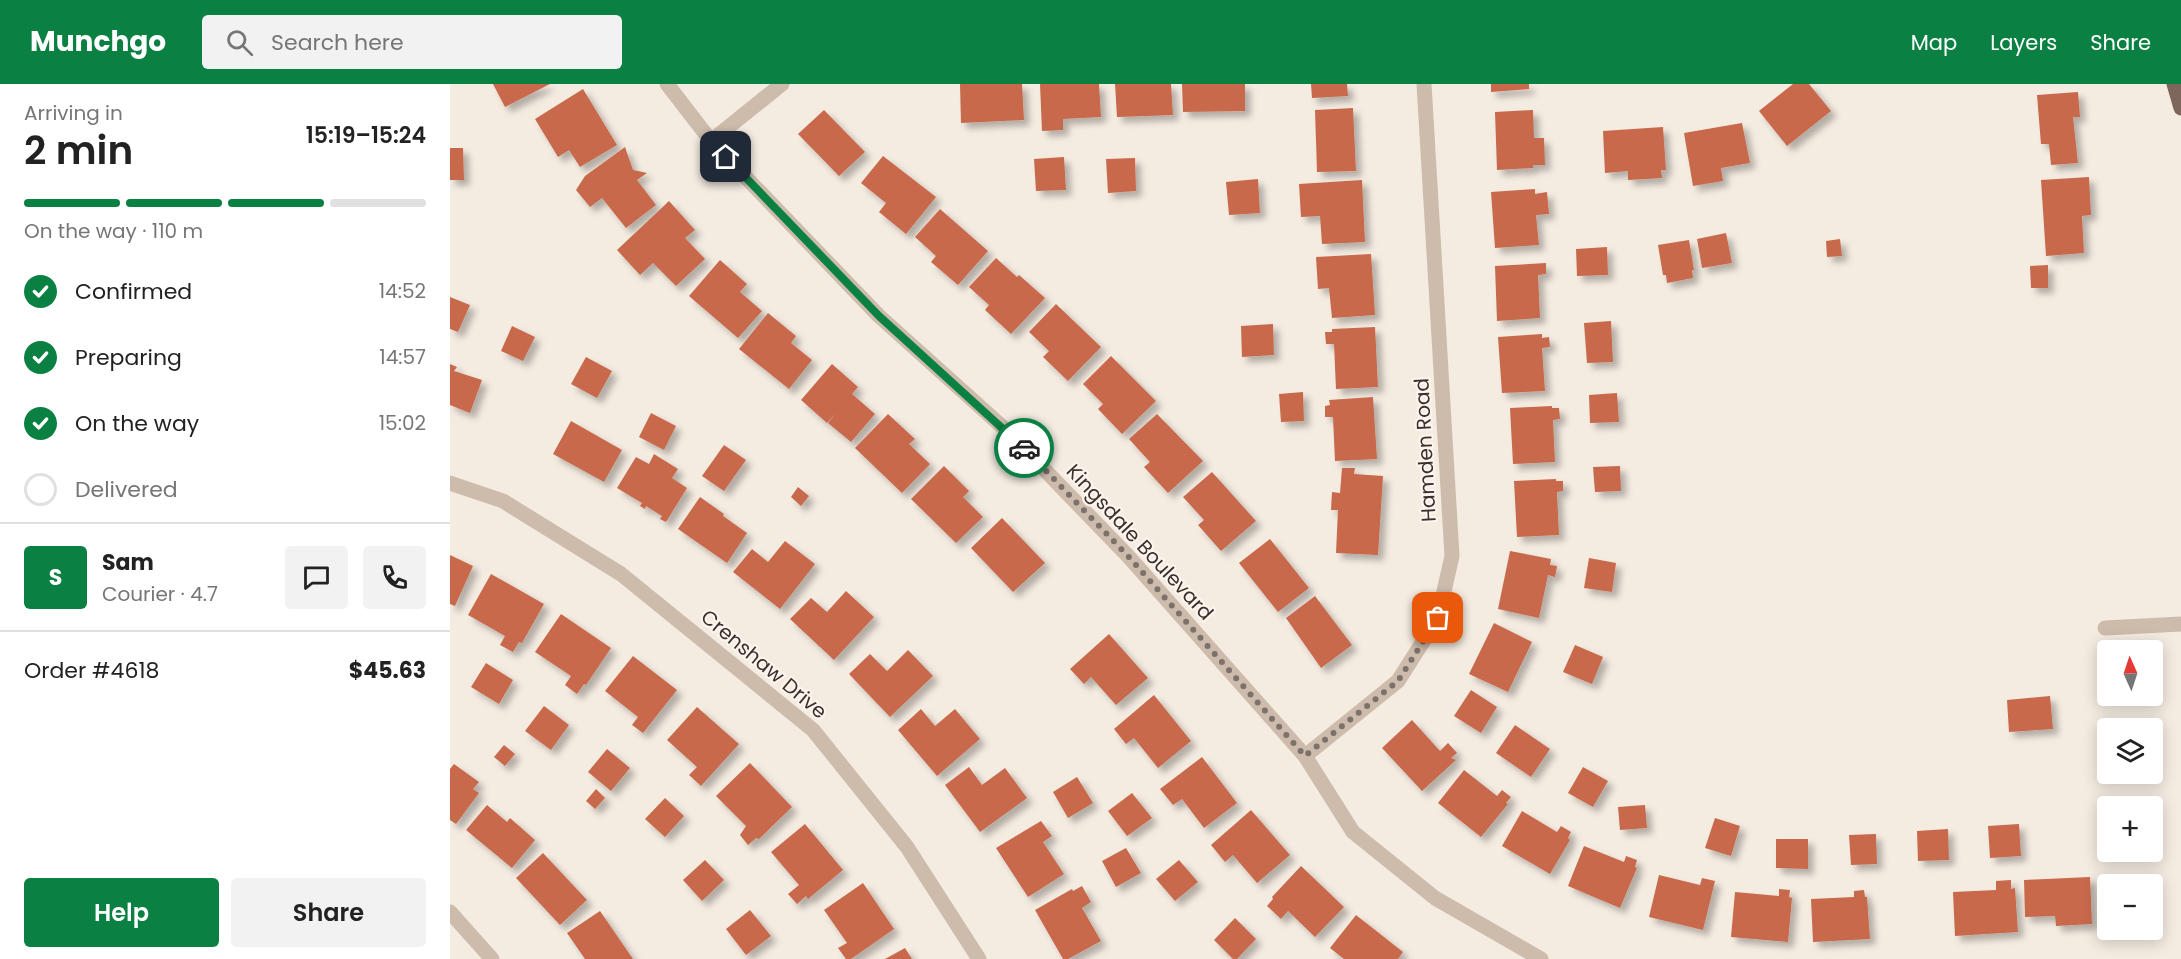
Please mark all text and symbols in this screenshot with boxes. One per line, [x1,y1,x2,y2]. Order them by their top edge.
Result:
search box [202,15,622,69]
text: Munchgo [30,22,166,61]
icon: search [223,26,256,59]
text: Search here [271,27,404,58]
text: Map [1911,28,1957,57]
text: Layers [1990,28,2057,57]
text: Share [2090,28,2151,57]
text: Arriving in [24,99,123,127]
text: 15:19–15:24 [306,120,426,151]
text: 2 min [24,123,133,178]
pin [700,131,751,182]
icon: home [709,140,742,173]
text: On the way · 110 m [24,217,203,245]
icon: check [24,275,57,308]
text: Confirmed [75,276,192,307]
text: 14:52 [379,277,426,305]
icon: check [24,341,57,374]
text: Preparing [75,342,182,373]
text: 14:57 [379,343,426,371]
street label: Hamden Road [1407,377,1443,523]
icon: check [24,407,57,440]
text: On the way [75,408,199,439]
text: 15:02 [379,409,426,437]
courier [994,418,1054,478]
icon: car [1008,432,1041,465]
street label: Kingsdale Boulevard [1060,458,1220,626]
text: Delivered [75,474,178,505]
button: chat [285,546,348,609]
button: phone [363,546,426,609]
text: Sam [102,547,154,578]
text: S [49,562,62,593]
text: Courier · 4.7 [102,580,218,608]
pin [1412,592,1463,643]
icon: bag [1421,601,1454,634]
street label: Crenshaw Drive [695,603,833,725]
north arrow [2097,640,2163,706]
map controls [2097,640,2163,940]
text: Order #4618 [24,655,159,686]
text: $45.63 [349,655,426,686]
button: layers [2097,718,2163,784]
button: + [2097,796,2163,862]
button: − [2097,874,2163,940]
button: Help [24,878,219,947]
button: Share [231,878,426,947]

